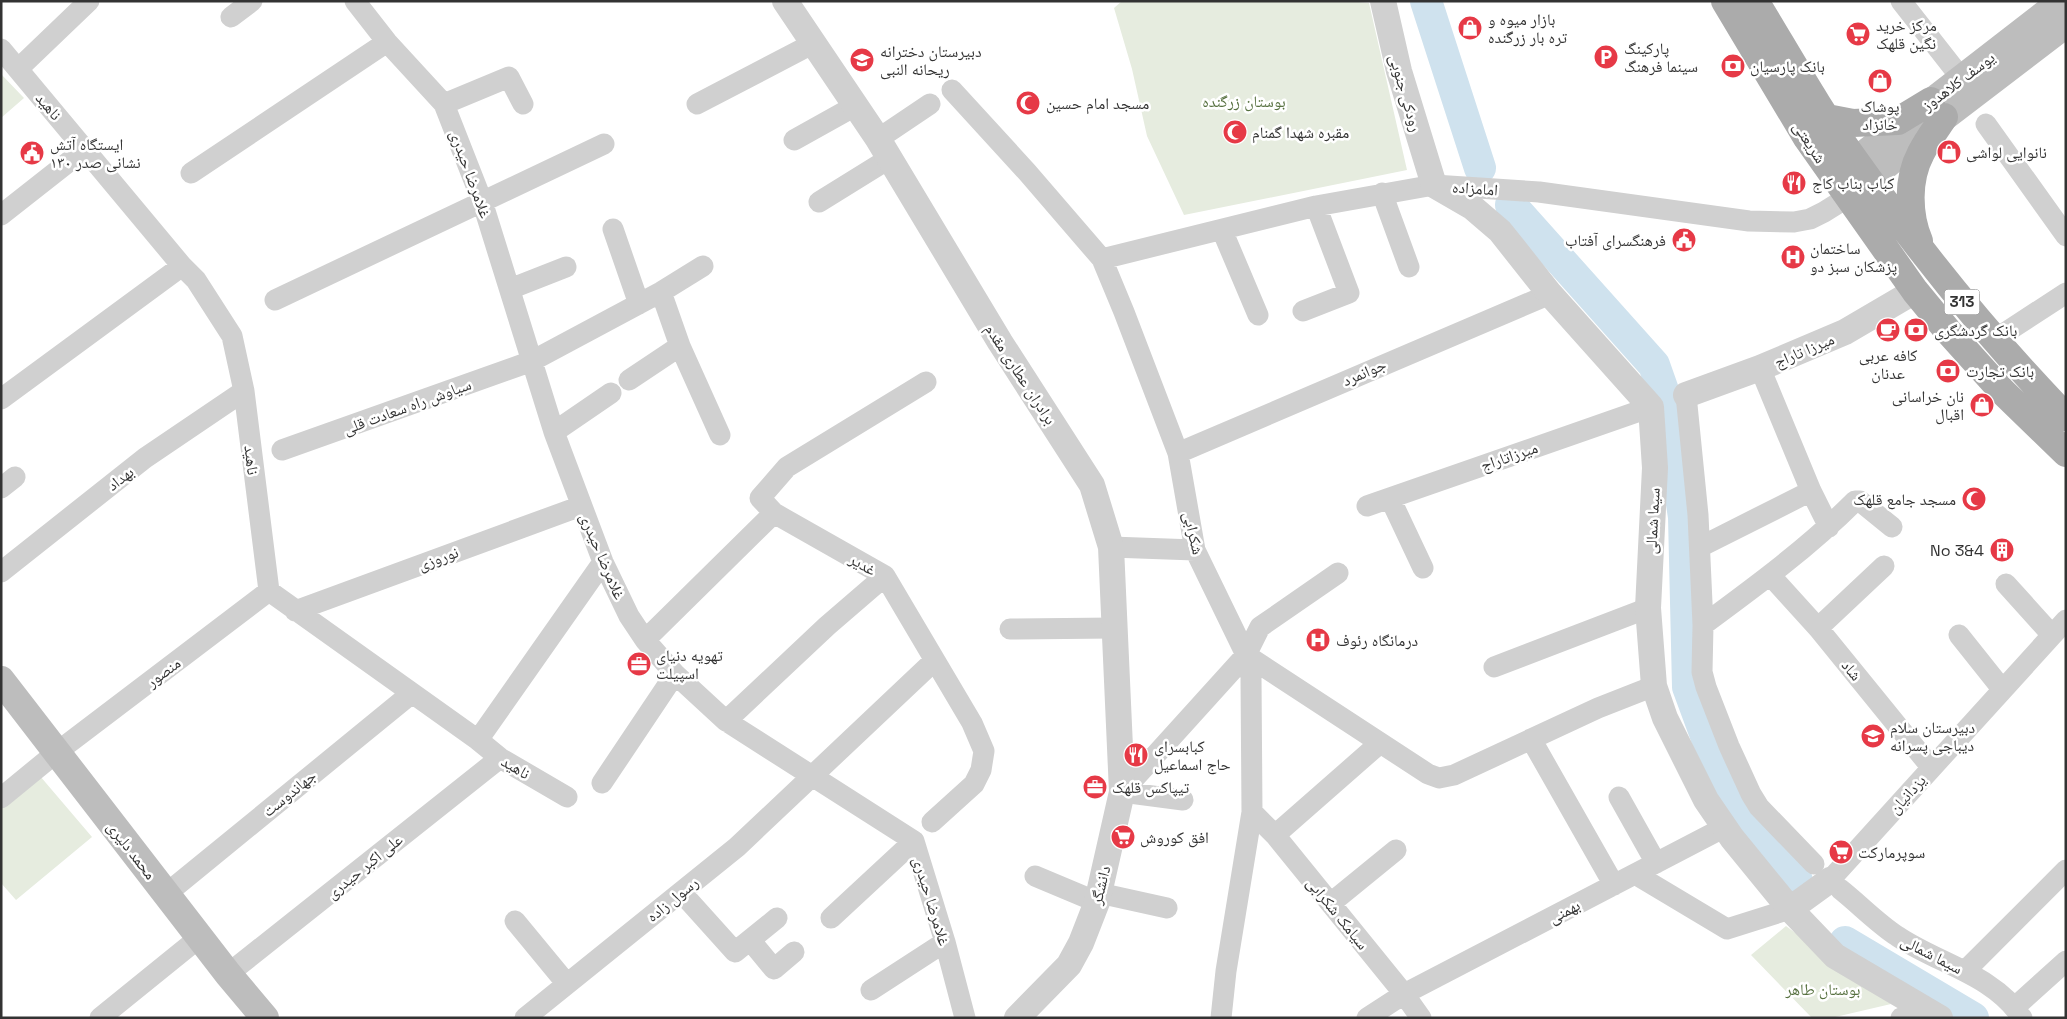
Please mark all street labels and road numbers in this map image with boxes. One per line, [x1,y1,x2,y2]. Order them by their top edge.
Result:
street label: یوسف کلاهدوز [1917,47,1999,116]
street label: رودکی جنوبی [1384,52,1427,134]
street label: ناهید [31,88,66,125]
street label: شریعتی [1788,117,1831,167]
street label: غلامرضا حیدری [445,127,496,221]
street label: امامزاده [1451,176,1499,201]
road number: 313 [1944,290,1980,314]
street label: برادران عطاری مقدم [980,320,1061,429]
street label: میرزا تاراج [1771,328,1837,372]
street label: جوانمرد [1339,354,1389,391]
street label: سیاوش راه سعادت قلی [340,374,474,439]
street label: میرزاتاراج [1478,437,1541,476]
street label: ناهید [239,444,264,476]
street label: بهداد [103,461,138,495]
street label: سیما شمالی [1640,487,1665,555]
street label: غلامرضا حیدری [575,510,630,603]
street label: شکرابی [1178,510,1209,557]
street label: نوروزی [415,541,461,575]
street label: غدیر [845,548,880,580]
street label: منصور [141,653,185,693]
street label: شاد [1837,655,1866,685]
street label: ناهید [498,751,534,784]
street label: جهاندوست [258,765,321,822]
street label: یزدانیان [1884,770,1931,818]
street label: محمد دلیری [102,817,161,884]
street label: علی اکبر حیدری [322,829,407,904]
street label: غلامرضا حیدری [908,854,955,948]
street label: دانشگر [1085,864,1115,908]
street label: رسول زاده [642,872,703,927]
street label: سیامک شکرابی [1302,873,1373,954]
street label: بهمنی [1545,894,1584,928]
street label: سیما شمالی [1897,930,1966,979]

